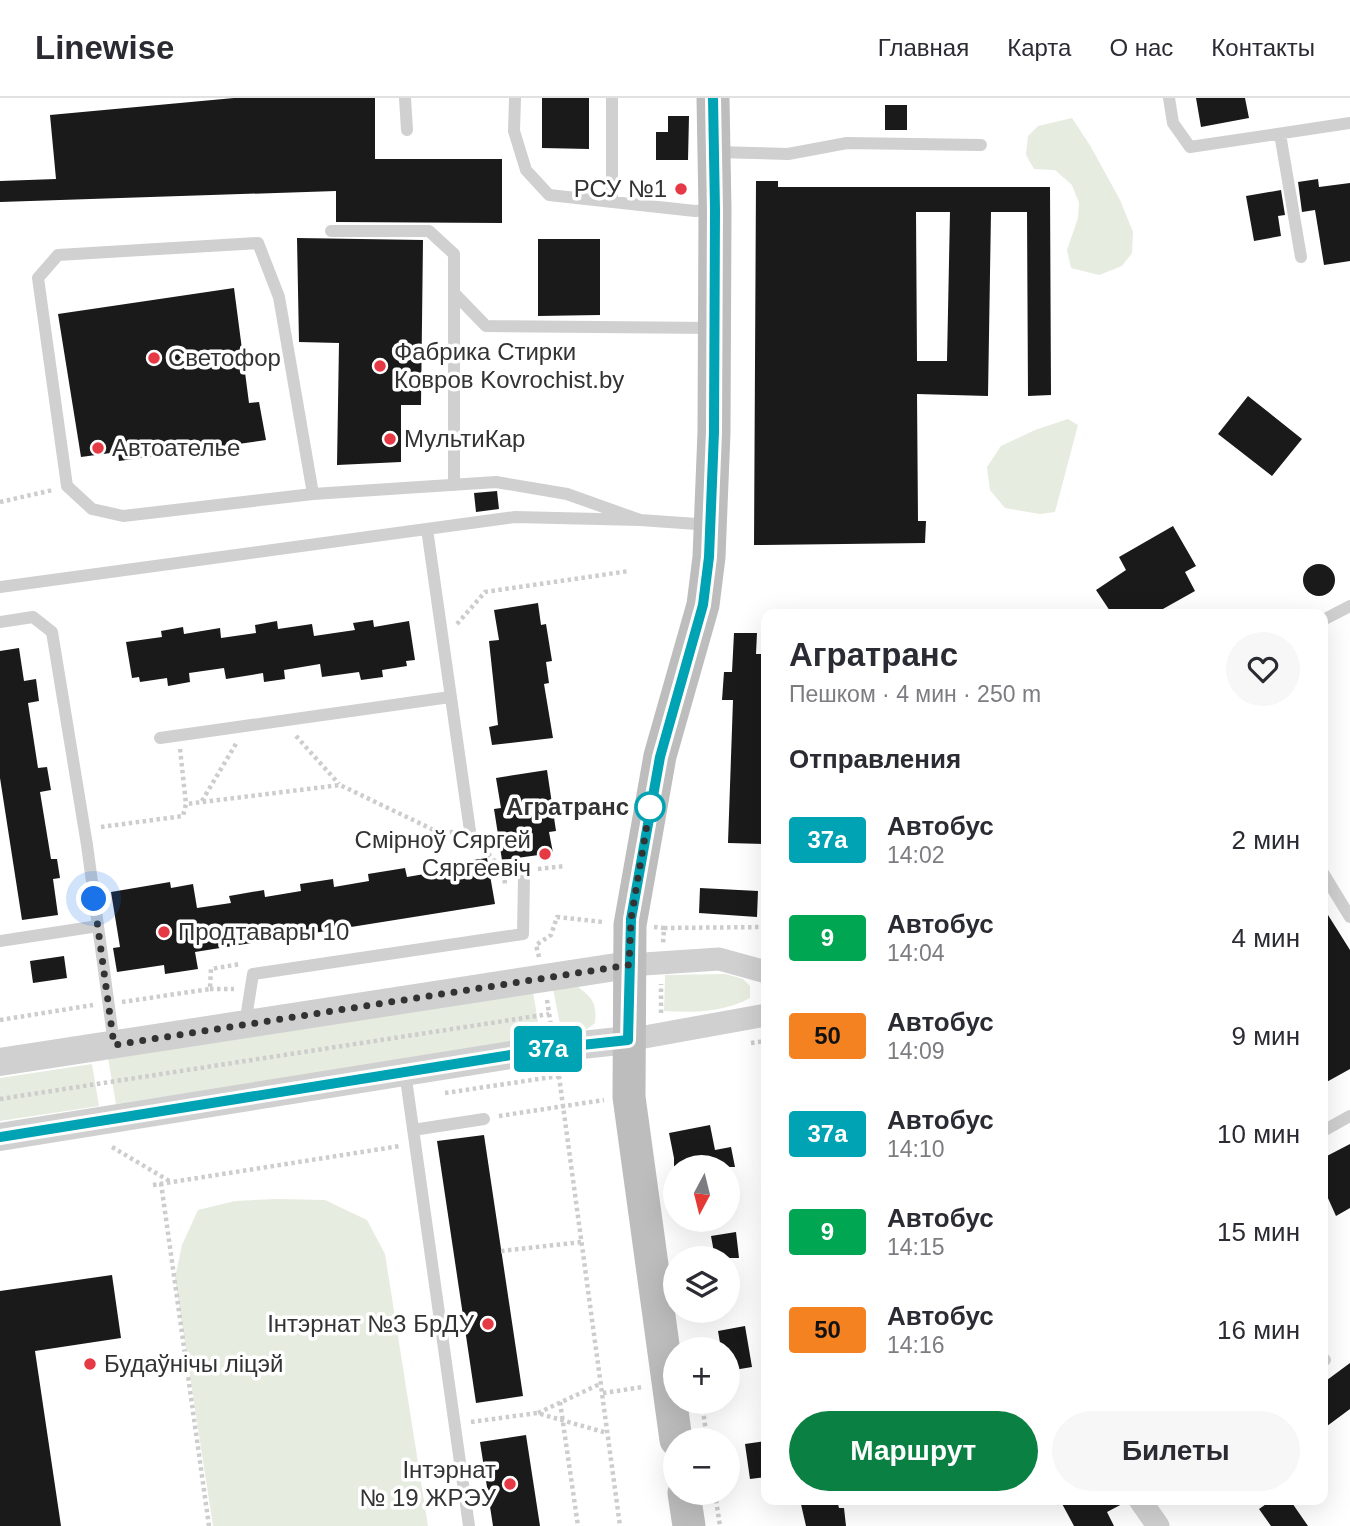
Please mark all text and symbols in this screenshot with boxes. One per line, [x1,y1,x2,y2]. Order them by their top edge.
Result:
text: Linewise [35,29,174,66]
text: Главная [878,34,969,61]
text: Карта [1007,34,1071,61]
text: О нас [1109,34,1173,61]
text: Контакты [1211,34,1315,61]
place label: РСУ №1 [574,175,667,202]
marker: РСУ №1 [673,181,689,197]
place label: Фабрика Стирки Ковров Kovrochist.by [394,338,624,393]
place label: Светофор [168,344,281,371]
marker: Светофор [146,350,162,366]
marker: Фабрика Стирки Ковров Kovrochist.by [372,358,388,374]
place label: МультиКар [404,425,525,452]
marker: МультиКар [382,431,398,447]
place label: Автоателье [112,434,240,461]
marker: Автоателье [90,440,106,456]
button: heart [1226,632,1300,706]
text: Агратранс [789,636,958,673]
text: Пешком · 4 мин · 250 m [789,681,1041,707]
text: Отправления [789,744,961,774]
marker: Агратранс [635,792,665,822]
place label: Агратранс [506,793,629,820]
text: Автобус [887,811,994,841]
text: 2 мин [1232,825,1300,855]
place label: Смірноў Сяргей Сяргеевіч [355,826,531,881]
text: 37а [807,826,848,853]
text: 14:02 [887,842,945,868]
marker: Смірноў Сяргей Сяргеевіч [537,846,553,862]
your location [76,881,111,916]
text: Автобус [887,909,994,939]
place label: Продтавары 10 [178,918,349,945]
text: 4 мин [1232,923,1300,953]
marker: Продтавары 10 [156,924,172,940]
text: 9 [821,924,834,951]
text: 14:04 [887,940,945,966]
text: Автобус [887,1007,994,1037]
text: 9 мин [1232,1021,1300,1051]
text: 50 [814,1022,841,1049]
line badge: 37а [508,1026,588,1072]
text: 37а [528,1035,568,1062]
text: 14:09 [887,1038,945,1064]
text: Автобус [887,1105,994,1135]
text: 10 мин [1217,1119,1300,1149]
text: 37а [807,1120,848,1147]
text: 14:10 [887,1136,945,1162]
north arrow [663,1155,740,1232]
map controls [663,1155,740,1505]
text: Автобус [887,1203,994,1233]
text: 15 мин [1217,1217,1300,1247]
text: 9 [821,1218,834,1245]
text: 14:15 [887,1234,945,1260]
button: layers [663,1246,740,1323]
text: Автобус [887,1301,994,1331]
place label: Інтэрнат №3 БрДУ [267,1310,475,1337]
text: 16 мин [1217,1315,1300,1345]
marker: Інтэрнат №3 БрДУ [480,1316,496,1332]
text: 50 [814,1316,841,1343]
text: 14:16 [887,1332,945,1358]
button: + [663,1337,740,1414]
place label: Будаўнічы ліцэй [104,1350,284,1377]
marker: Будаўнічы ліцэй [82,1356,98,1372]
button: Маршрут [789,1411,1038,1491]
button: Билеты [1052,1411,1300,1491]
button: − [663,1428,740,1505]
place label: Інтэрнат № 19 ЖРЭУ [360,1456,497,1511]
marker: Інтэрнат № 19 ЖРЭУ [502,1476,518,1492]

